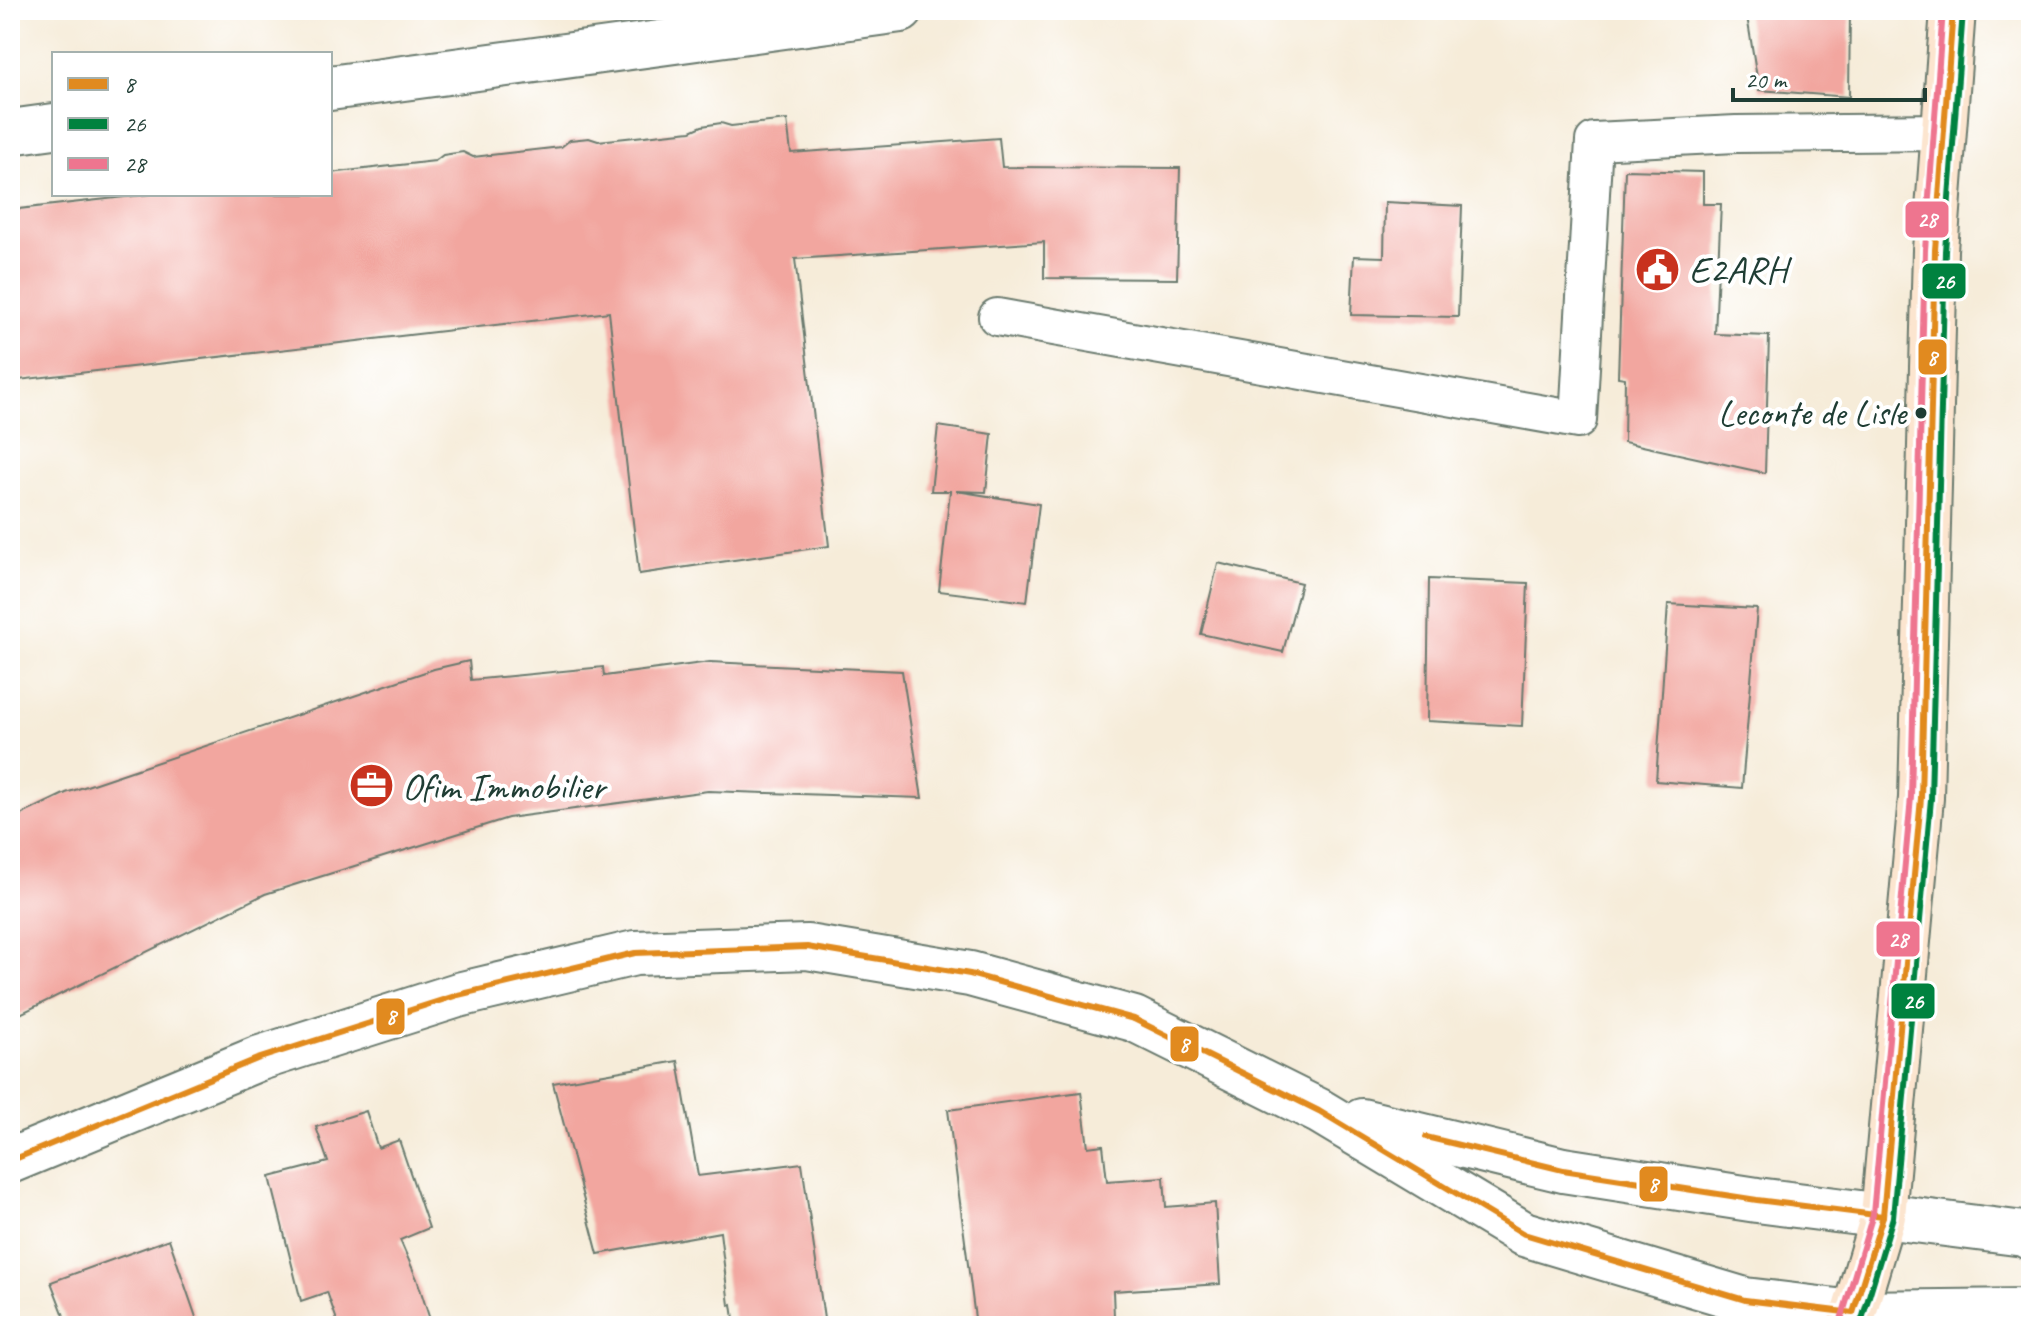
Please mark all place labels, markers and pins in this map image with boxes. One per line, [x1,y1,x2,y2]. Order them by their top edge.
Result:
public building icon: E2ARH [1634,245,1682,293]
place label: E2ARH [1689,246,1793,293]
place label: Leconte de Lisle [1718,390,1908,436]
marker: Leconte de Lisle [1913,405,1929,421]
office icon: Ofim Immobilier [347,762,395,810]
place label: Ofim Immobilier [402,763,608,810]

